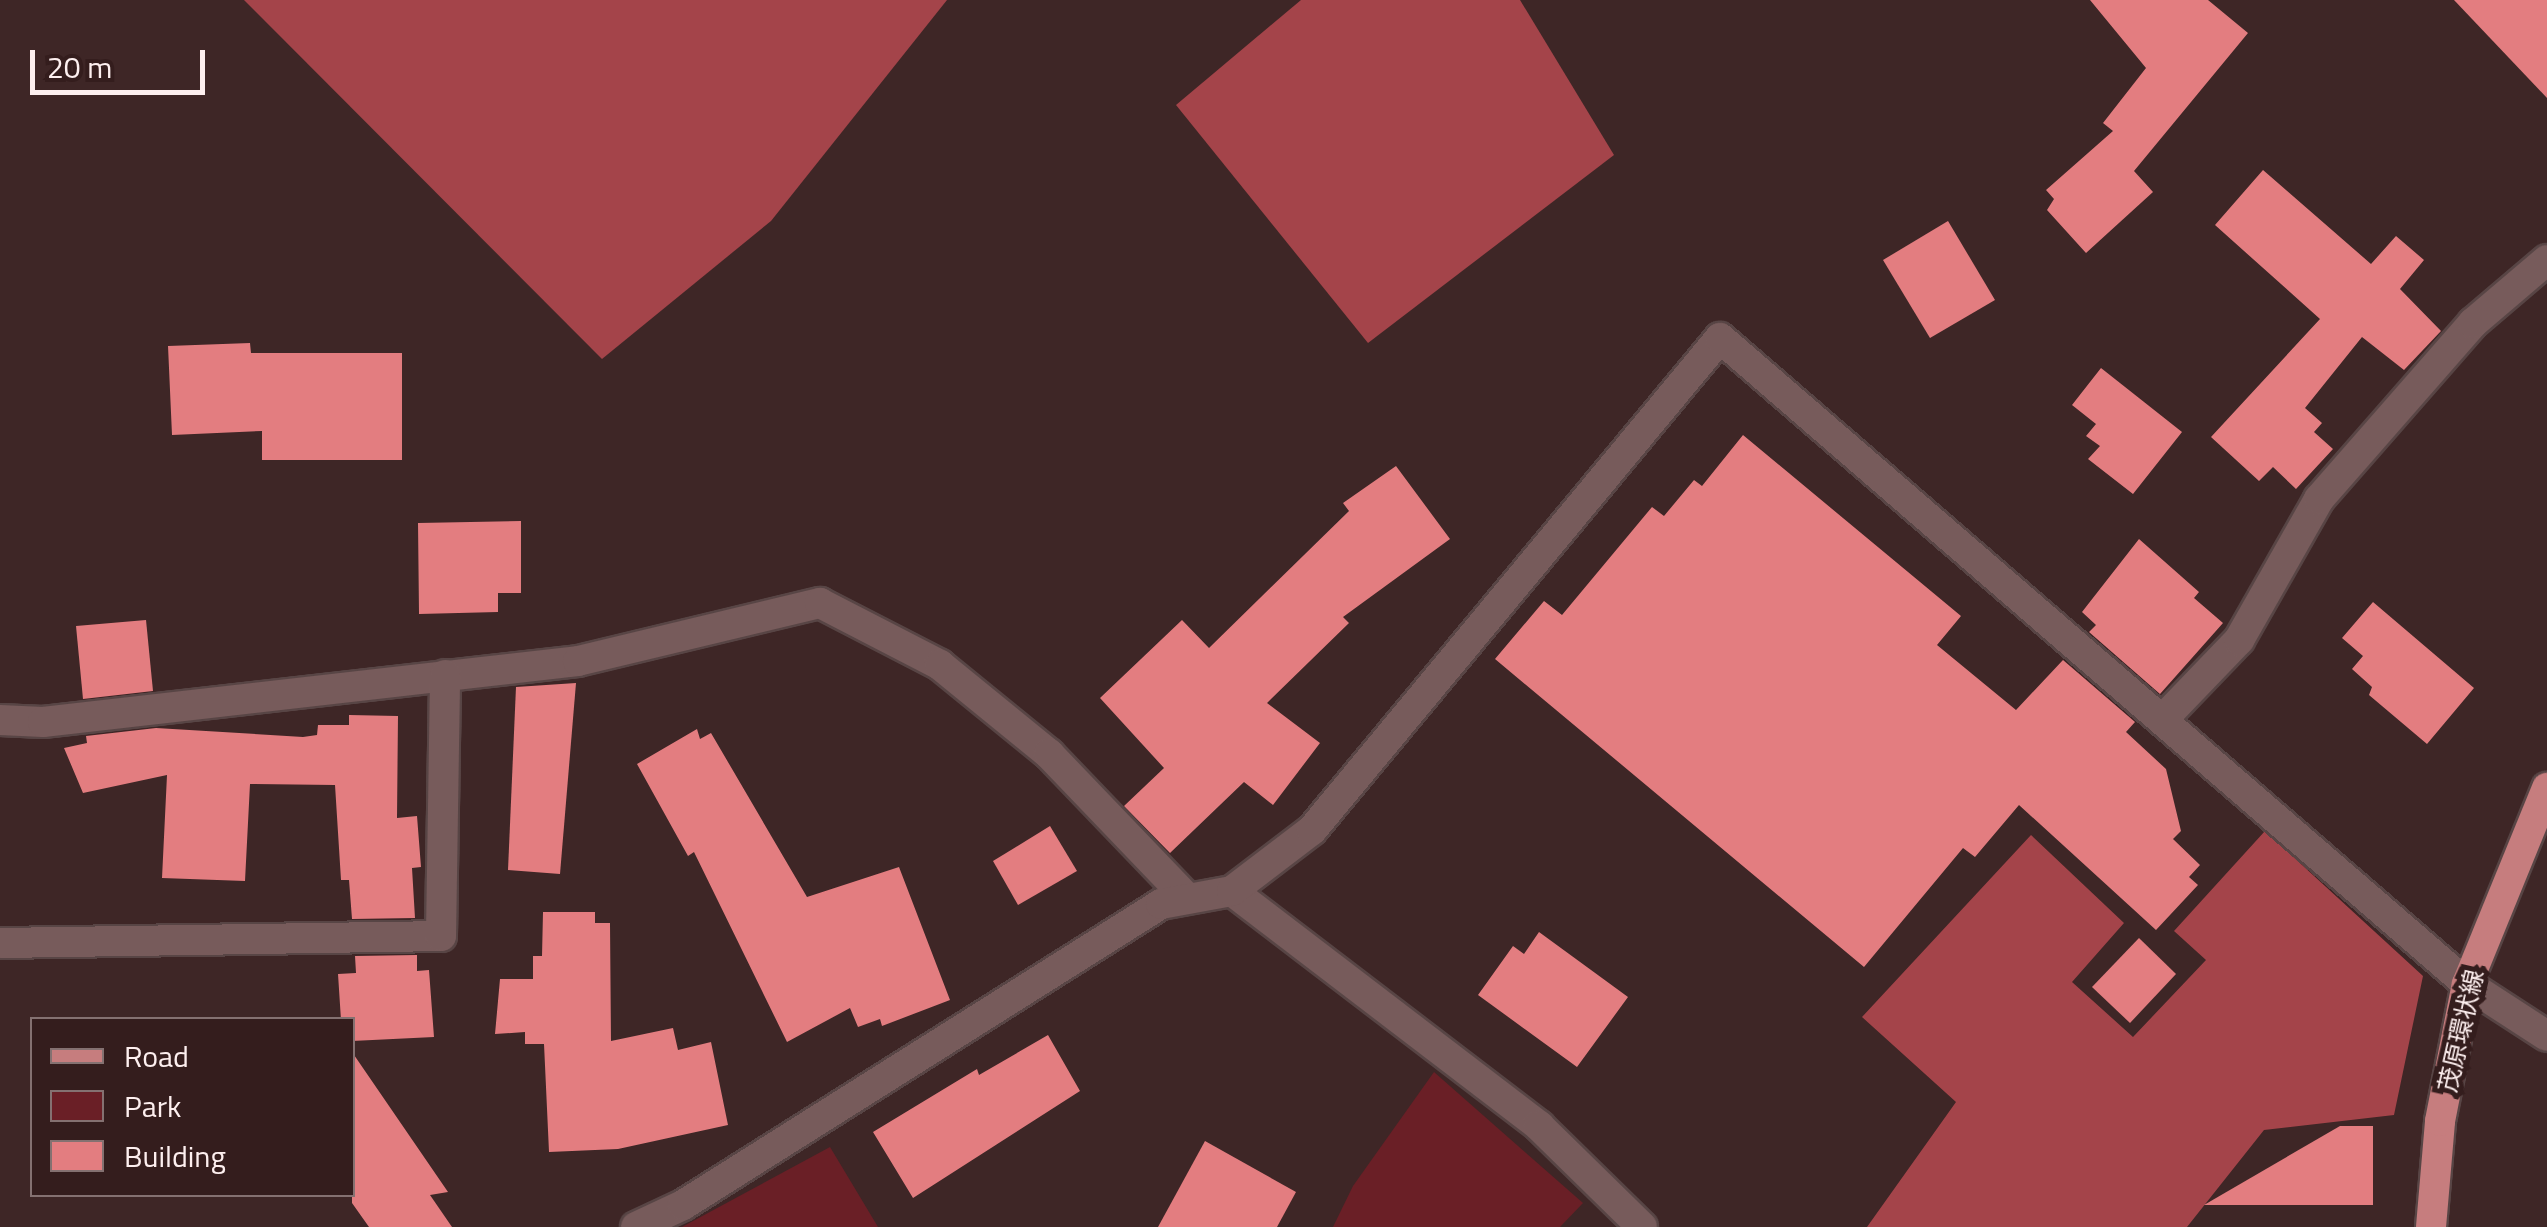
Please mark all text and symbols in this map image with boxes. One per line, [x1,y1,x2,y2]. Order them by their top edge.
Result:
scale bar [35,30,210,92]
text: 20 m [47,44,112,90]
street label: 茂原環状線 [2432,967,2490,1095]
legend [30,1017,355,1197]
text: Road [124,1033,189,1079]
text: Park [124,1083,181,1129]
text: Building [124,1133,226,1179]

